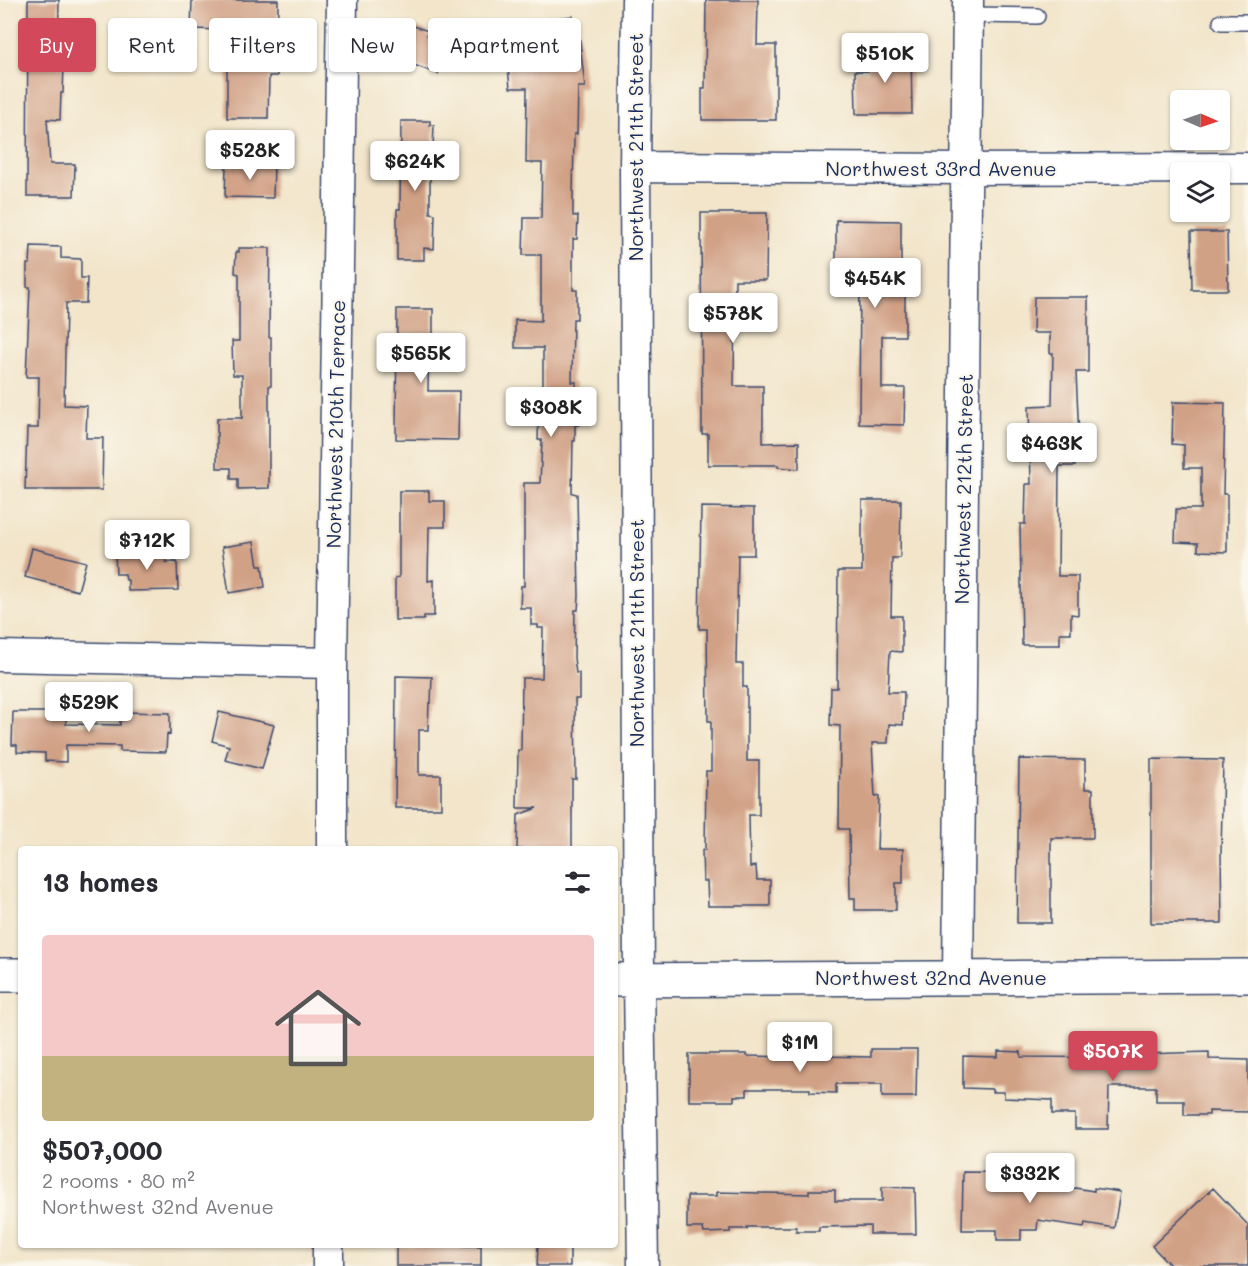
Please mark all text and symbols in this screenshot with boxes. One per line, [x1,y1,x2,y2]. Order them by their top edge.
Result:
chip: Buy [18,18,96,72]
chip: Rent [108,18,197,72]
chip: Filters [209,18,317,72]
chip: New [329,18,416,72]
chip: Apartment [428,18,581,72]
street label: Northwest 211th Street [622,33,648,261]
pin: $510K [843,33,927,84]
text: $510K [856,39,914,65]
north arrow [1170,90,1230,150]
map controls [1170,90,1230,222]
pin: $528K [208,130,292,181]
text: $528K [220,136,280,162]
pin: $624K [373,141,457,192]
text: $624K [384,147,446,173]
street label: Northwest 33rd Avenue [825,155,1057,181]
button: layers [1170,162,1230,222]
pin: $454K [833,258,917,309]
text: $454K [844,264,906,290]
pin: $578K [691,293,775,344]
street label: Northwest 210th Terrace [320,299,350,549]
text: $578K [703,299,763,325]
pin: $565K [379,333,463,384]
text: $565K [391,339,451,365]
street label: Northwest 212th Street [948,373,978,605]
pin: $308K [509,387,593,438]
text: $308K [520,393,582,419]
pin: $463K [1010,423,1094,474]
text: $463K [1021,429,1083,455]
street label: Northwest 211th Street [623,519,649,747]
pin: $712K [105,520,189,571]
text: $712K [119,526,175,552]
pin: $529K [47,682,131,733]
text: $529K [59,688,119,714]
text: 13 homes [42,865,159,899]
icon: filters [561,866,594,899]
street label: Northwest 32nd Avenue [815,964,1047,990]
icon: home [264,974,372,1082]
pin: $1M [771,1022,829,1073]
text: $1M [781,1028,819,1054]
pin: $507K [1071,1031,1155,1082]
text: $507K [1082,1037,1144,1063]
text: $507,000 [42,1133,163,1167]
pin: $332K [988,1153,1072,1204]
text: $332K [1000,1159,1060,1185]
text: 2 rooms · 80 m² [42,1167,195,1193]
text: Northwest 32nd Avenue [42,1193,274,1219]

